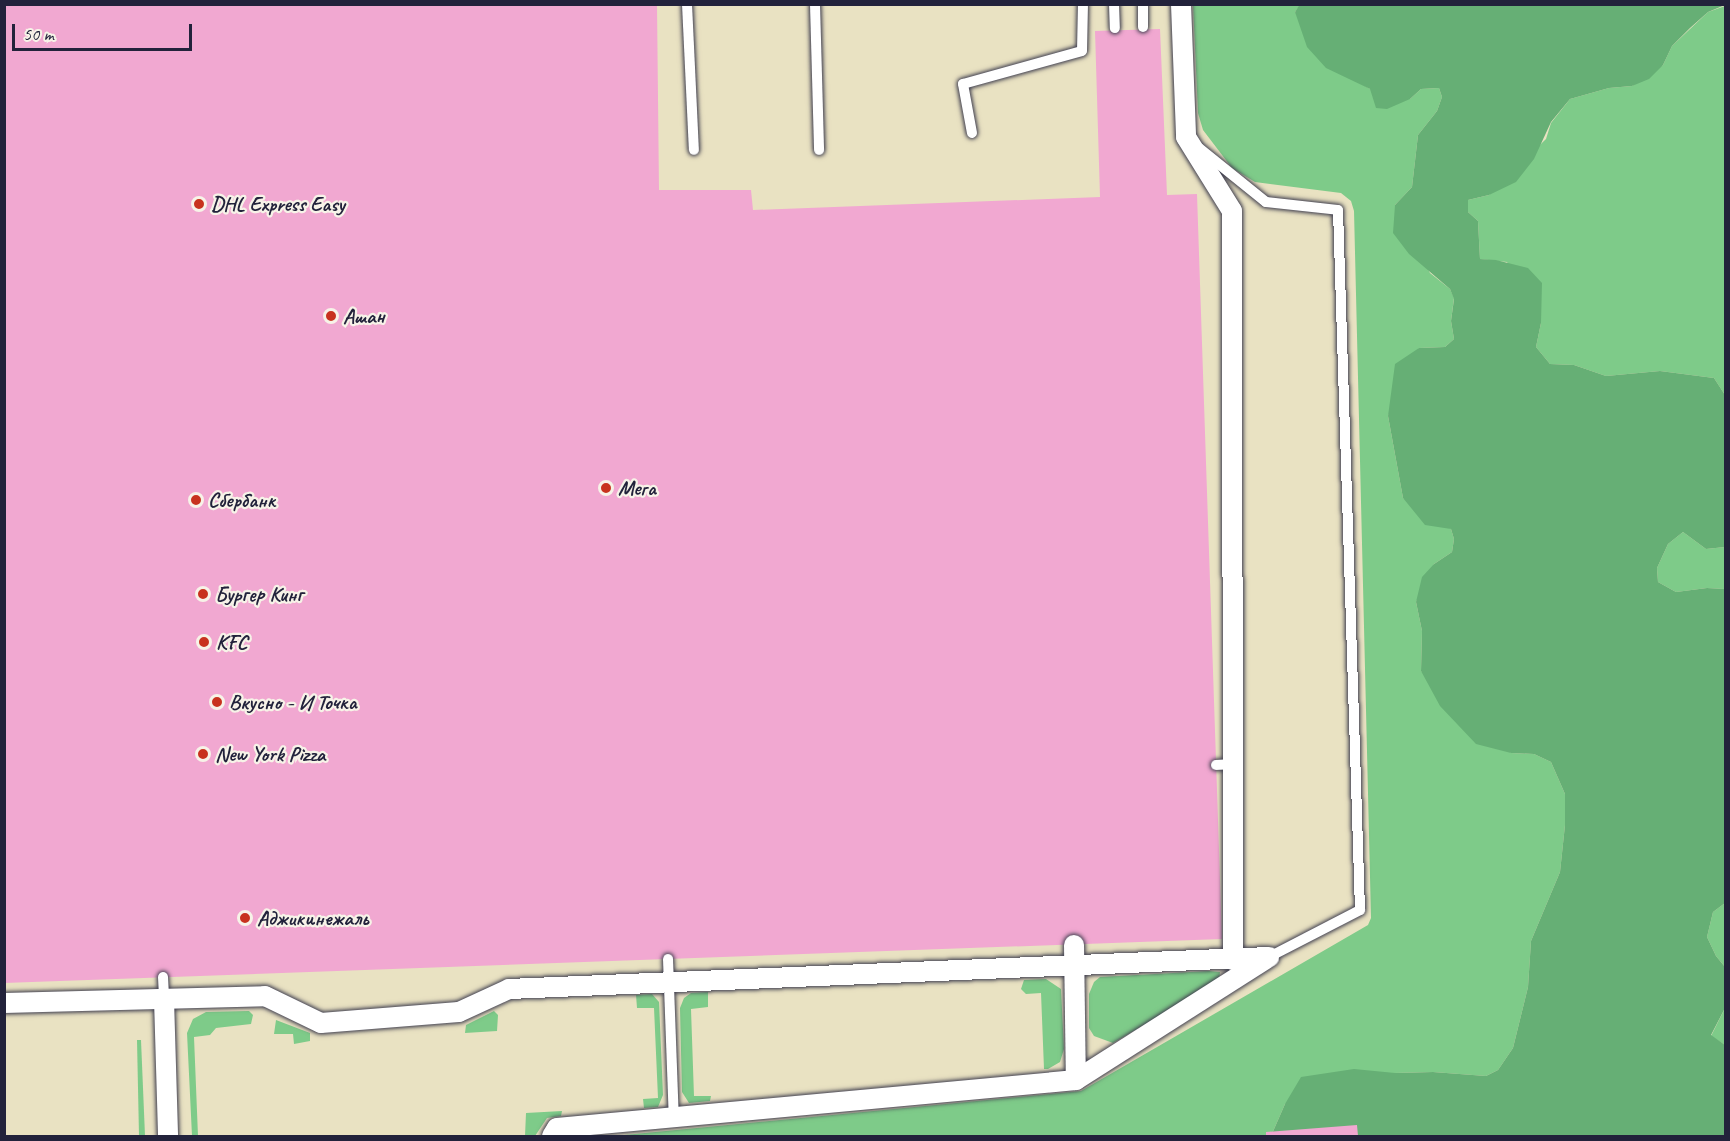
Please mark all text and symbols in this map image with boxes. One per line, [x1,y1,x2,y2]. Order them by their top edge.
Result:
scale bar [15,12,195,50]
text: 50 m [23,23,54,45]
place label: DHL Express Easy [211,191,345,217]
marker: DHL Express Easy [192,197,206,211]
place label: Ашан [343,303,385,329]
marker: Ашан [324,309,338,323]
place label: Мега [618,475,656,501]
marker: Мега [599,481,613,495]
place label: Сбербанк [208,487,275,513]
marker: Сбербанк [189,493,203,507]
place label: Бургер Кинг [215,581,303,607]
marker: Бургер Кинг [196,587,210,601]
place label: KFC [216,629,247,655]
marker: KFC [197,635,211,649]
place label: Вкусно - И Точка [229,689,357,715]
marker: Вкусно - И Точка [210,695,224,709]
place label: New York Pizza [215,741,325,767]
marker: New York Pizza [196,747,210,761]
place label: Аджикинежаль [257,905,369,931]
marker: Аджикинежаль [238,911,252,925]

